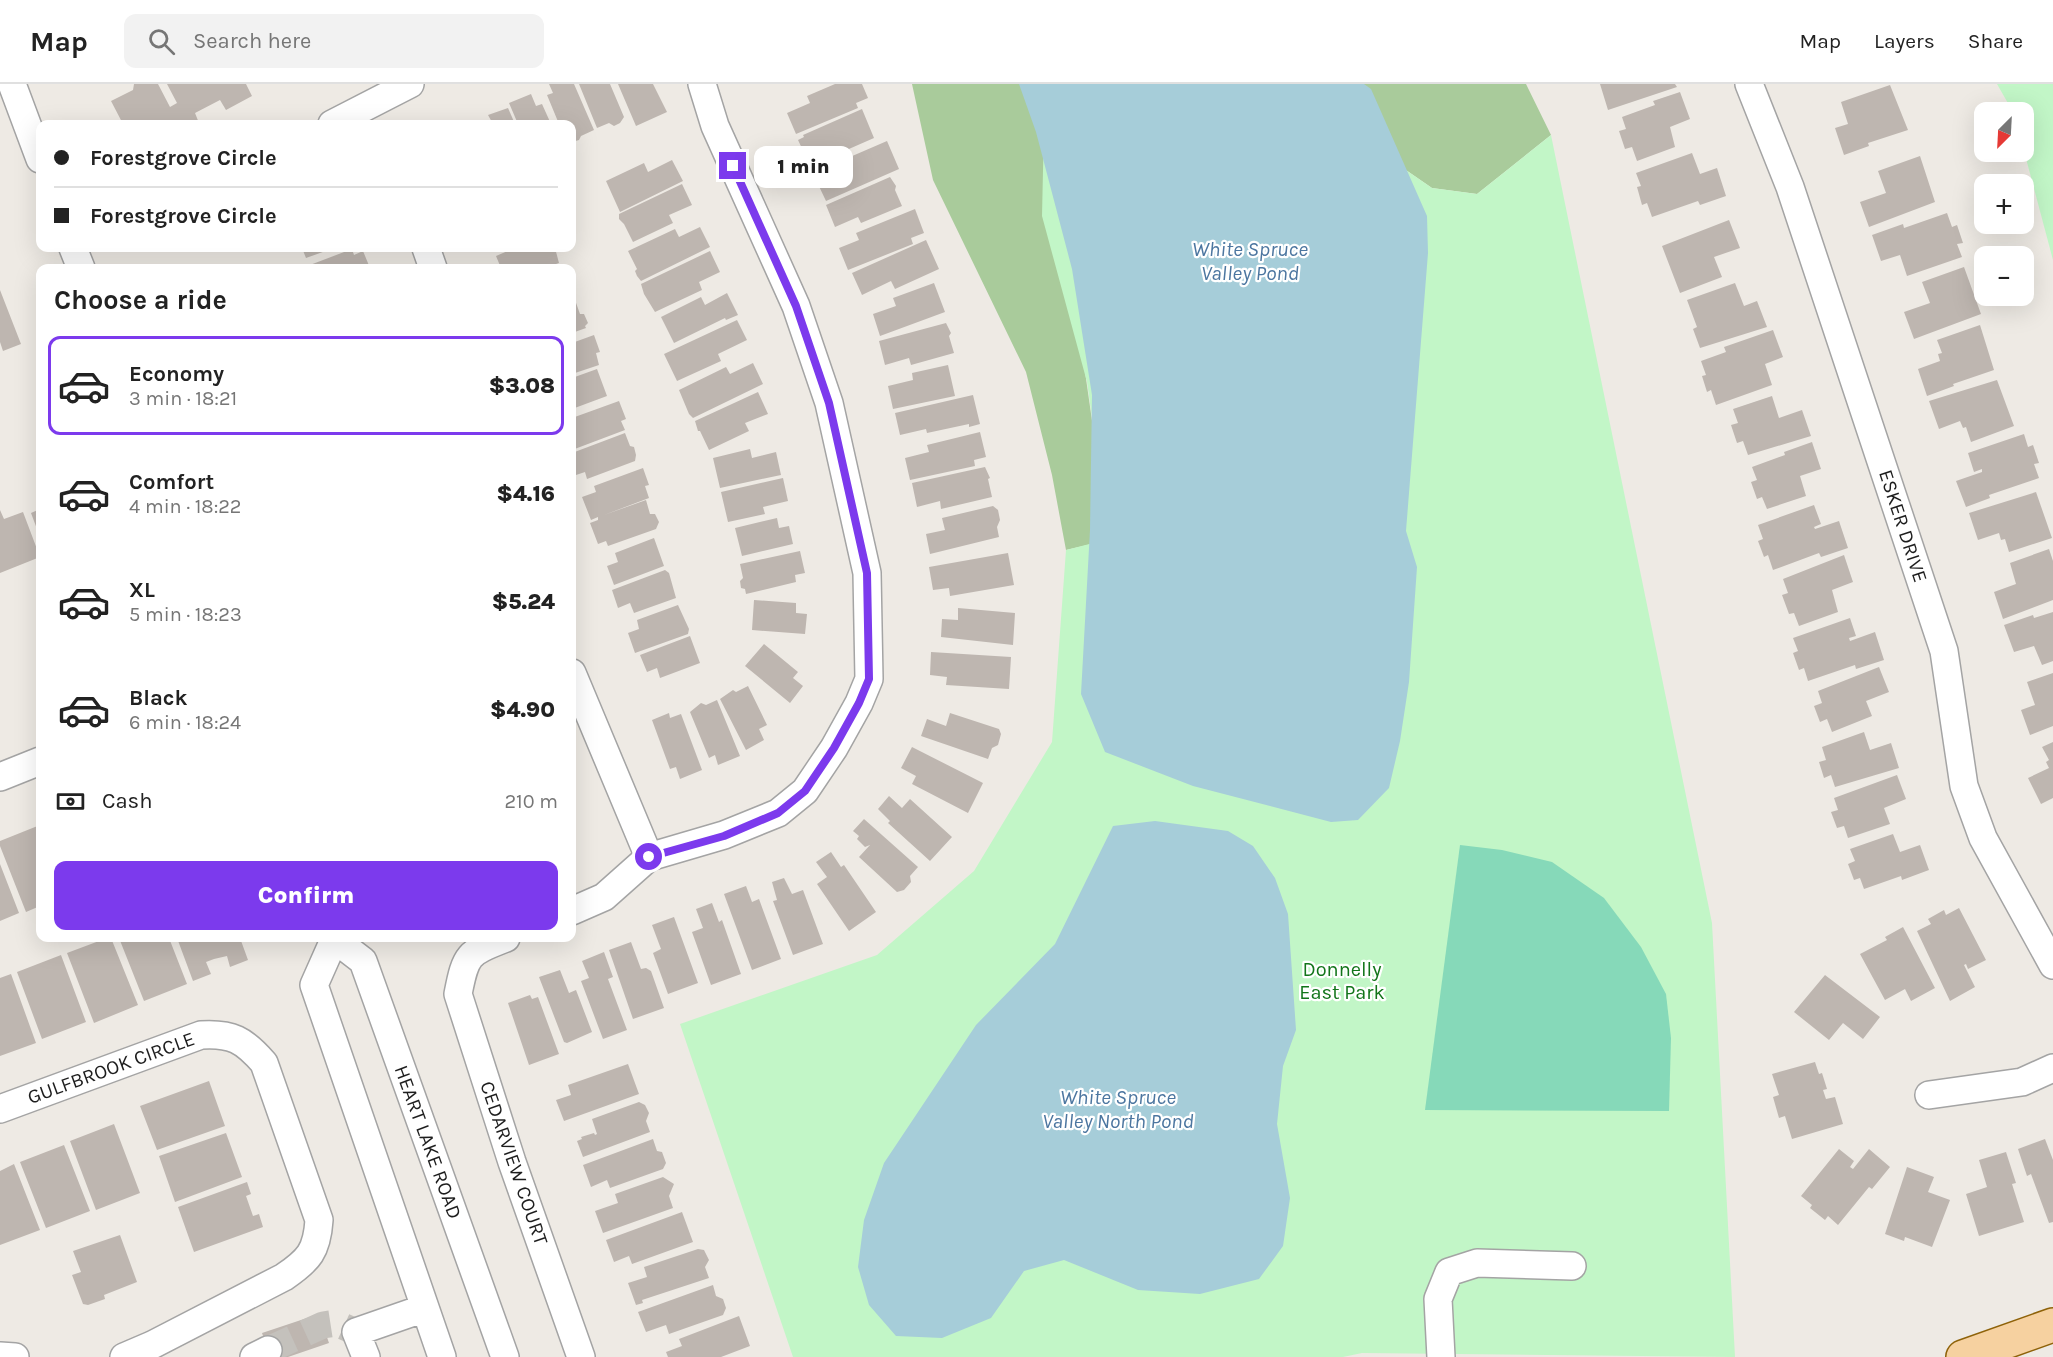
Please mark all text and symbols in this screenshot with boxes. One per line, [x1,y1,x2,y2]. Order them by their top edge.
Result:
search box [124,14,544,68]
text: Map [30,25,88,58]
icon: search [145,25,178,58]
text: Search here [193,28,311,54]
text: Map [1799,29,1841,53]
text: Layers [1874,29,1935,53]
text: Share [1968,29,2023,53]
north arrow [1974,102,2034,162]
map controls [1974,102,2034,306]
text: Forestgrove Circle [90,145,277,171]
callout: 1 min [754,145,853,187]
route end [719,152,746,179]
text: 1 min [777,155,830,178]
button: + [1974,174,2034,234]
text: Forestgrove Circle [90,203,277,229]
water label: White Spruce Valley Pond [1192,237,1308,285]
button: − [1974,246,2034,306]
text: Choose a ride [54,284,227,316]
icon: car [57,359,111,413]
text: Economy [129,361,224,387]
text: $3.08 [489,373,555,399]
text: 3 min · 18:21 [129,387,237,410]
icon: car [57,467,111,521]
street label: ESKER DRIVE [1874,467,1932,585]
text: Comfort [129,469,214,495]
text: $4.16 [496,481,555,507]
text: 4 min · 18:22 [129,495,241,518]
icon: car [57,575,111,629]
text: XL [129,577,155,603]
text: $5.24 [492,589,555,615]
text: 5 min · 18:23 [129,603,242,626]
icon: car [57,683,111,737]
text: Black [129,685,188,711]
text: $4.90 [490,697,555,723]
text: 6 min · 18:24 [129,711,241,734]
icon: cash [54,785,87,818]
text: Cash [102,788,152,814]
text: 210 m [504,790,558,813]
route start [635,843,662,870]
button: Confirm [54,861,558,930]
park label: Donnelly East Park [1299,958,1385,1004]
street label: GULFBROOK CIRCLE [24,1027,198,1109]
street label: HEART LAKE ROAD [389,1062,467,1222]
street label: CEDARVIEW COURT [475,1078,553,1248]
water label: White Spruce Valley North Pond [1042,1085,1194,1133]

